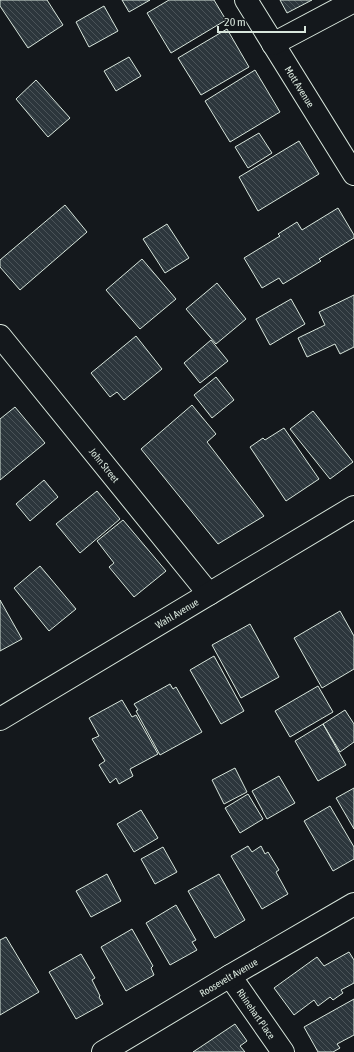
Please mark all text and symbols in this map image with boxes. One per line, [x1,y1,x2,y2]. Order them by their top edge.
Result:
scale bar [218,8,305,34]
text: 20 m [224,15,246,29]
street label: Mott Avenue [283,64,317,110]
street label: John Street [87,446,122,484]
street label: Wahl Avenue [153,596,201,630]
street label: Roosevelt Avenue [197,956,260,999]
street label: Rhinehart Place [235,987,278,1041]

